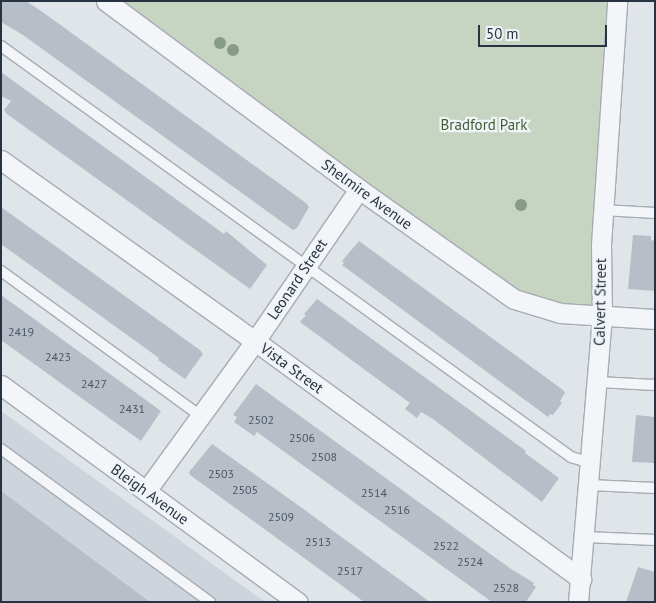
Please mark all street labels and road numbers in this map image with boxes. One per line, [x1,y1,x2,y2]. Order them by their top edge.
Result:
street label: Shelmire Avenue [318,155,416,233]
street label: Leonard Street [263,235,331,323]
street label: Calvert Street [590,258,610,346]
street label: Vista Street [257,339,327,397]
street label: Bleigh Avenue [108,460,192,528]

